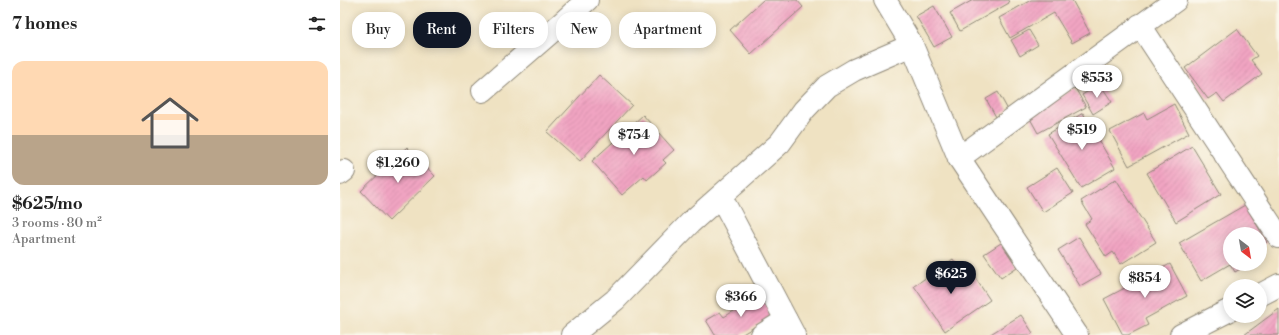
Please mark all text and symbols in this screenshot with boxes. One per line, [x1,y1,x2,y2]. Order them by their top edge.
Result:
chip: Buy [352,12,405,48]
chip: Rent [413,12,471,48]
chip: Filters [479,12,548,48]
chip: New [556,12,611,48]
chip: Apartment [619,12,716,48]
text: 7 homes [12,13,77,35]
icon: filters [306,13,328,35]
pin: $553 [1073,65,1121,99]
text: $553 [1081,70,1113,86]
icon: home [134,87,206,159]
pin: $519 [1058,117,1106,151]
pin: $754 [610,122,658,156]
text: $519 [1067,122,1097,138]
text: $754 [618,127,650,143]
pin: $1,260 [365,150,431,184]
text: $1,260 [376,155,420,171]
text: $625/mo [12,193,83,215]
text: 3 rooms · 80 m² [12,215,102,231]
north arrow [1223,227,1267,271]
map controls [1223,227,1267,323]
text: Apartment [12,231,76,247]
pin: $625 [927,261,975,295]
pin: $854 [1121,265,1169,299]
text: $625 [935,266,967,282]
text: $854 [1129,270,1161,286]
button: layers [1223,279,1267,323]
pin: $366 [717,284,765,318]
text: $366 [725,289,757,305]

